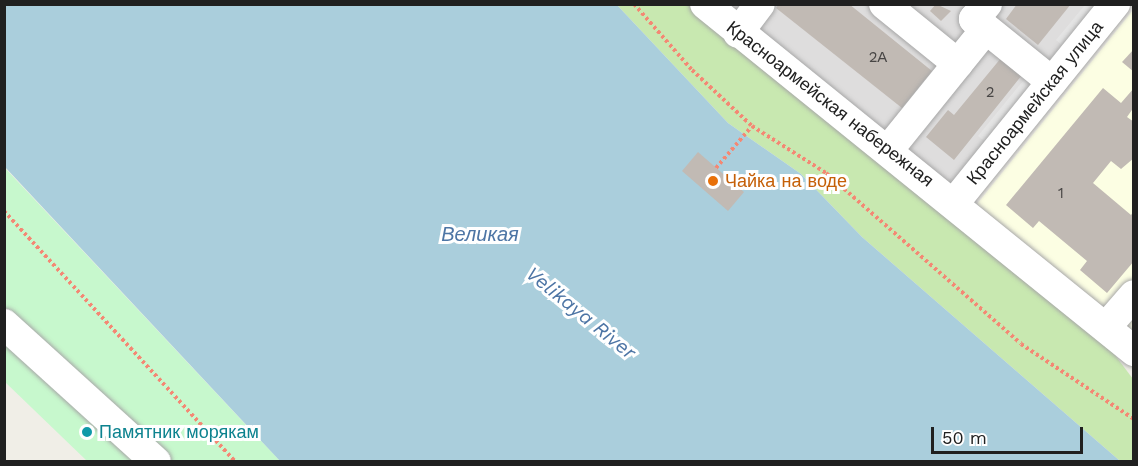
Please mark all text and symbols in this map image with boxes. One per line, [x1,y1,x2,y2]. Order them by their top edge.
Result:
street label: Красноармейская набережная [722,16,938,192]
street label: Красноармейская улица [962,17,1108,189]
house number: 2А [869,49,887,67]
house number: 2 [986,84,994,102]
place label: Чайка на воде [725,170,847,192]
marker: Чайка на воде [706,174,720,188]
house number: 1 [1058,185,1064,203]
water label: Великая [441,222,519,246]
water label: Velikaya River [521,262,641,364]
scale bar [934,415,1086,453]
place label: Памятник морякам [99,421,259,443]
marker: Памятник морякам [80,425,94,439]
text: 50 m [942,427,987,448]

